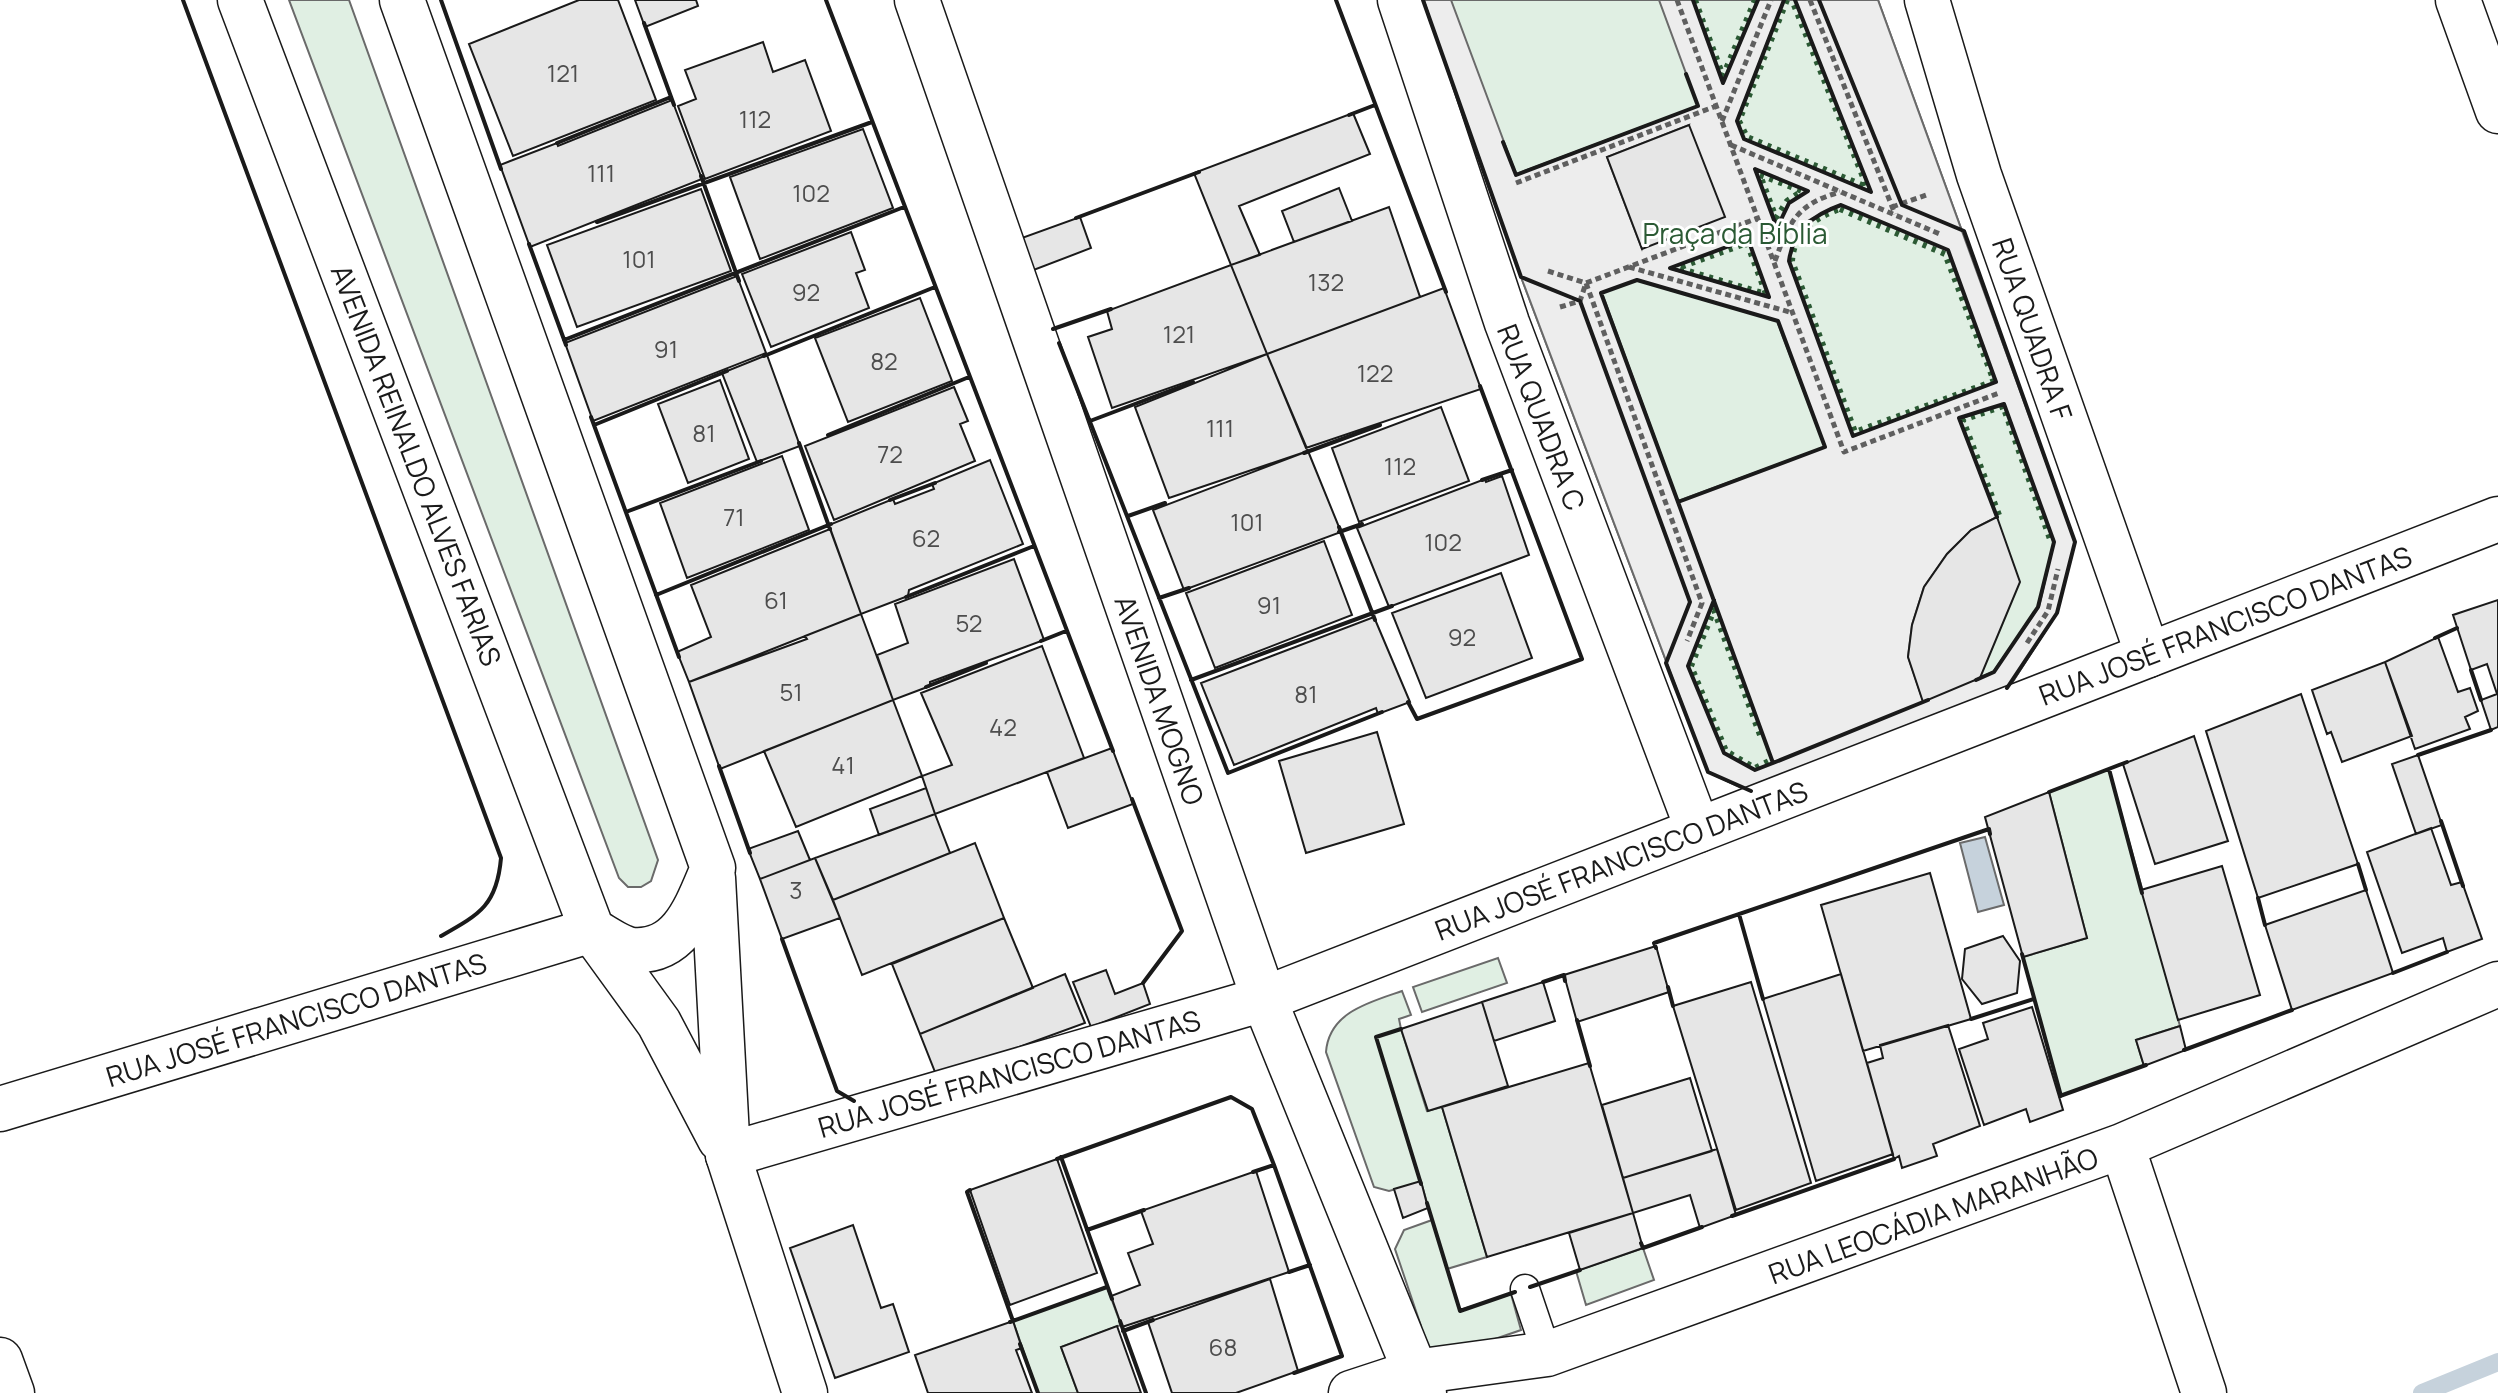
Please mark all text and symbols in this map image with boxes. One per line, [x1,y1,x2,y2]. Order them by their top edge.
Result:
house number: 121 [547,56,579,89]
house number: 112 [739,102,771,135]
house number: 111 [587,156,615,189]
house number: 102 [792,176,830,209]
park label: Praça da Bíblia [1642,214,1828,252]
street label: RUA QUADRA F [1984,233,2082,425]
house number: 101 [622,242,656,275]
street label: AVENIDA REINALDO ALVES FARIAS [323,259,511,671]
house number: 132 [1308,265,1344,298]
house number: 92 [792,275,820,308]
house number: 121 [1163,317,1195,350]
street label: RUA QUADRA C [1489,318,1595,516]
house number: 91 [654,332,678,365]
house number: 82 [870,344,898,377]
house number: 122 [1357,356,1393,389]
house number: 111 [1206,411,1234,444]
house number: 81 [692,416,716,449]
house number: 72 [877,437,903,470]
house number: 112 [1384,449,1416,482]
house number: 71 [723,500,745,533]
house number: 101 [1230,505,1264,538]
house number: 62 [912,521,940,554]
house number: 102 [1424,525,1462,558]
street label: RUA JOSÉ FRANCISCO DANTAS [2033,536,2417,714]
house number: 61 [764,583,788,616]
house number: 91 [1257,588,1281,621]
street label: AVENIDA MOGNO [1106,590,1214,810]
house number: 52 [956,606,982,639]
house number: 92 [1448,620,1476,653]
house number: 51 [779,675,803,708]
house number: 81 [1294,677,1318,710]
house number: 42 [989,710,1017,743]
house number: 41 [831,748,855,781]
street label: RUA JOSÉ FRANCISCO DANTAS [1429,771,1813,949]
house number: 3 [789,873,803,906]
street label: RUA JOSÉ FRANCISCO DANTAS [101,943,491,1095]
street label: RUA JOSÉ FRANCISCO DANTAS [813,1000,1205,1146]
street label: RUA LEOCÁDIA MARANHÃO [1763,1138,2103,1292]
house number: 68 [1209,1330,1237,1363]

